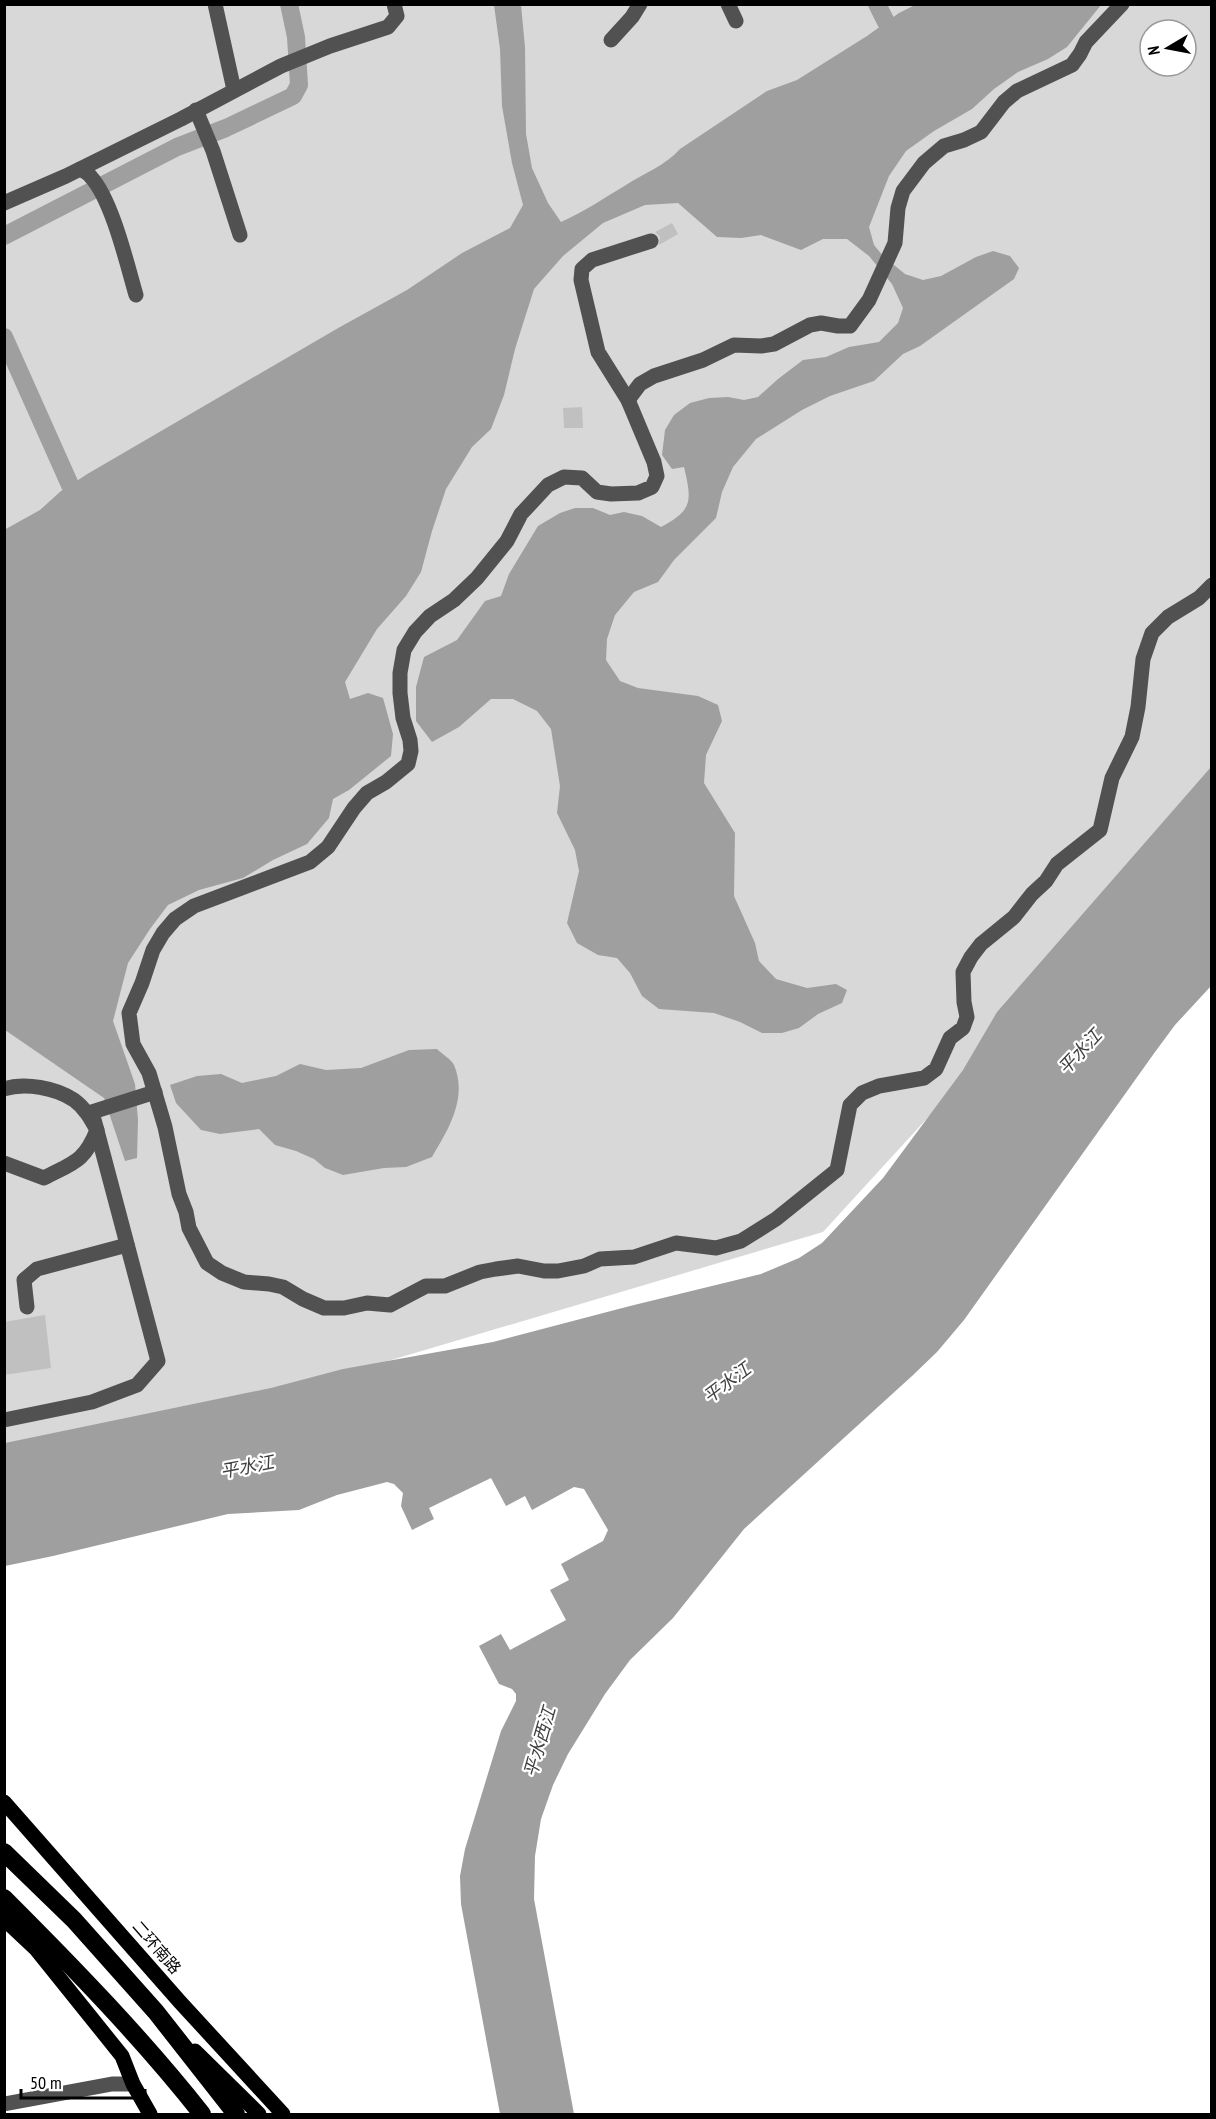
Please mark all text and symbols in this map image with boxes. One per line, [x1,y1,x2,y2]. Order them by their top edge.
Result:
north arrow [1138,18,1198,78]
text: N [1143,45,1164,57]
water label: 平水江 [1053,1023,1108,1079]
water label: 平水江 [698,1356,757,1408]
water label: 平水江 [218,1450,278,1483]
water label: 平水西江 [519,1702,561,1780]
street label: 二环南路 [128,1916,186,1978]
scale bar [21,2062,146,2100]
text: 50 m [30,2071,62,2094]

